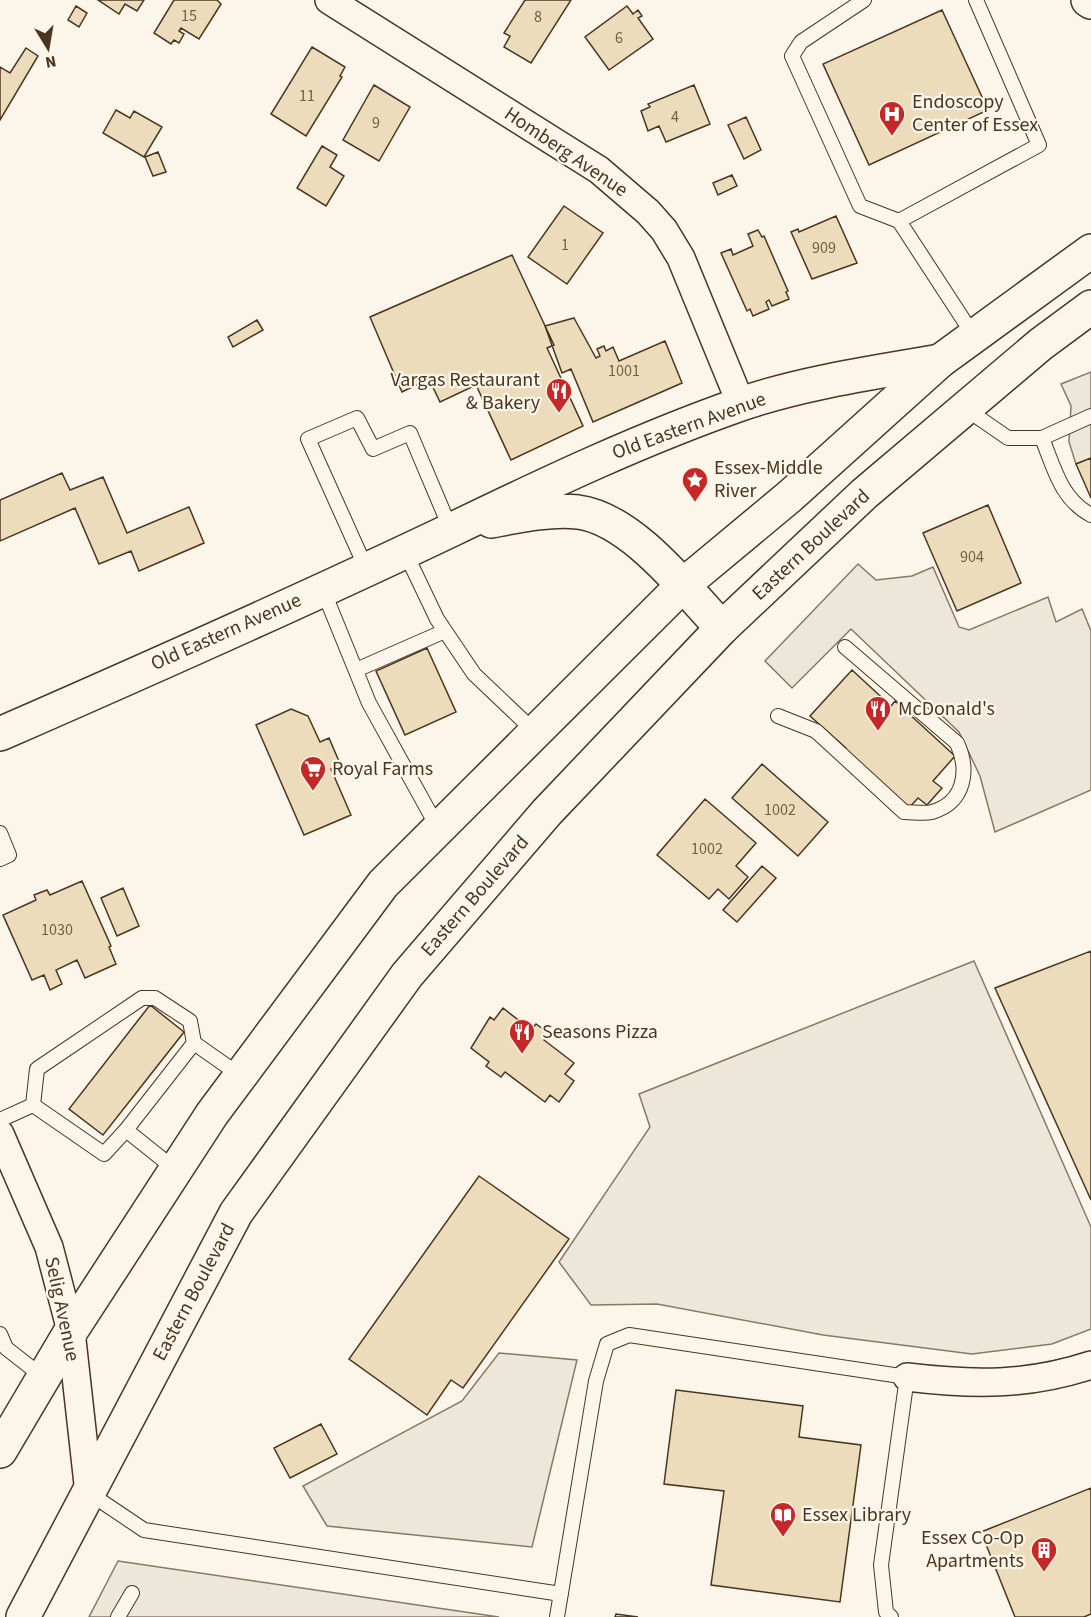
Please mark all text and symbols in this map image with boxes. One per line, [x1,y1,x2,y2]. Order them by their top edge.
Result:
house number: 15 [181,5,197,27]
house number: 8 [534,6,542,28]
north arrow [18,18,78,78]
house number: 6 [615,27,623,49]
text: N [43,50,58,74]
house number: 11 [299,85,315,107]
place label: Endoscopy Center of Essex [912,88,1038,139]
hospital icon: Endoscopy Center of Essex [877,99,907,137]
street label: Homberg Avenue [499,100,634,204]
house number: 4 [671,106,679,128]
house number: 9 [372,112,380,134]
house number: 1 [561,234,569,256]
house number: 909 [812,237,836,259]
house number: 1001 [608,360,640,382]
place label: Vargas Restaurant & Bakery [390,366,541,417]
restaurant icon: Vargas Restaurant & Bakery [544,376,574,414]
street label: Old Eastern Avenue [608,385,770,467]
place label: Essex-Middle River [714,454,823,505]
place icon: Essex-Middle River [680,465,710,503]
street label: Eastern Boulevard [746,483,876,607]
house number: 904 [960,546,984,568]
street label: Old Eastern Avenue [146,586,306,678]
restaurant icon: McDonald's [863,694,893,732]
place label: McDonald's [898,695,995,723]
supermarket icon: Royal Farms [298,754,328,792]
place label: Royal Farms [332,755,433,783]
house number: 1002 [764,799,796,821]
street label: Eastern Boulevard [414,829,536,963]
house number: 1002 [691,838,723,860]
house number: 1030 [41,919,73,941]
restaurant icon: Seasons Pizza [507,1017,537,1055]
place label: Seasons Pizza [542,1018,658,1046]
street label: Eastern Boulevard [146,1218,242,1366]
street label: Selig Avenue [37,1254,87,1364]
library icon: Essex Library [768,1500,798,1538]
place label: Essex Library [802,1501,912,1529]
place label: Essex Co-Op Apartments [921,1524,1024,1575]
building icon: Essex Co-Op Apartments [1029,1535,1059,1573]

